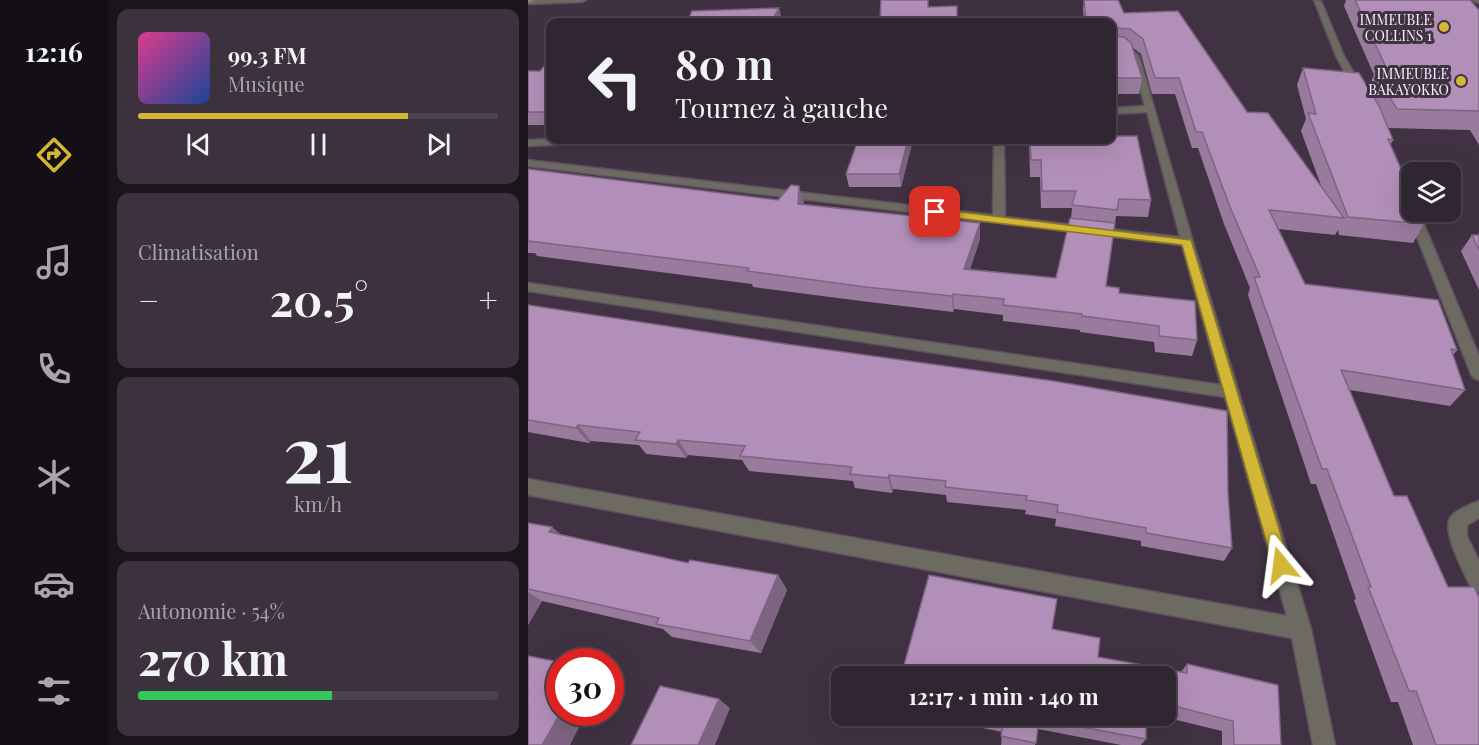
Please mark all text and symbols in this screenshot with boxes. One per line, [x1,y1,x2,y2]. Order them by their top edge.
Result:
place label: IMMEUBLE COLLINS 1 [1359,10,1432,45]
marker: IMMEUBLE COLLINS 1 [1437,20,1451,34]
text: 12:16 [25,33,83,69]
text: 80 m [675,35,773,91]
text: 99.3 FM [228,40,307,70]
icon: left [576,42,654,120]
place label: IMMEUBLE BAKAYOKKO [1368,64,1449,99]
text: Musique [228,70,305,97]
marker: IMMEUBLE BAKAYOKKO [1454,74,1468,88]
text: Tournez à gauche [675,89,888,125]
icon: previous [182,128,215,161]
icon: pause [302,128,335,161]
icon: next [422,128,455,161]
icon: directions [33,134,75,176]
map controls [1401,162,1461,222]
button: layers [1401,162,1461,222]
pin [909,186,960,237]
icon: arrive [918,195,951,228]
text: Climatisation [138,238,259,265]
icon: music [33,241,75,283]
text: 20.5° [270,268,368,328]
text: − [138,277,159,321]
text: + [479,277,498,321]
icon: phone [33,348,75,390]
text: 21 [283,399,353,503]
icon: climate [33,456,75,498]
text: km/h [294,490,342,517]
position arrow [1249,533,1313,597]
icon: car [33,563,75,605]
text: Autonomie · 54% [138,597,285,624]
text: 270 km [138,627,288,687]
speed limit sign: 30 [546,648,624,726]
icon: filters [33,670,75,712]
text: 12:17 · 1 min · 140 m [908,681,1099,711]

